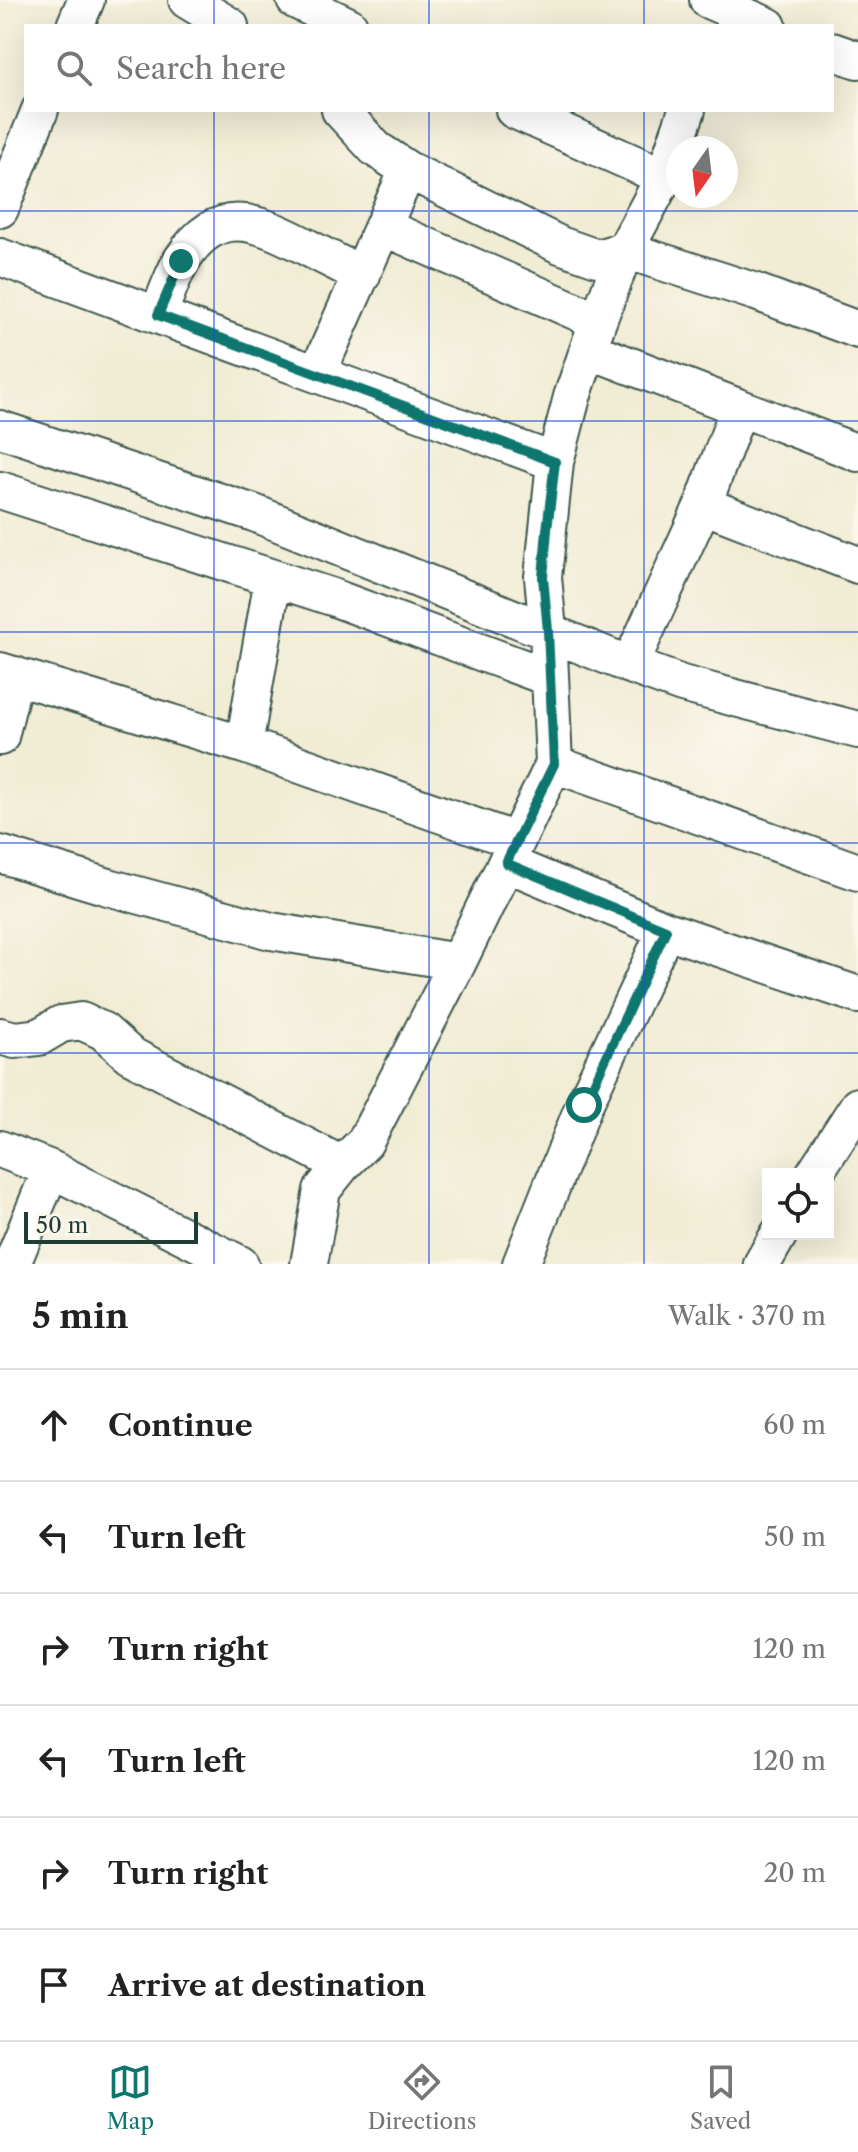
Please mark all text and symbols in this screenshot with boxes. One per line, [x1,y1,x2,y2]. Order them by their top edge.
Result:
search box [24,24,834,112]
icon: search [52,46,96,90]
text: Search here [116,50,286,87]
north arrow [666,136,738,208]
route end [163,243,199,279]
route start [566,1087,602,1123]
map controls [762,1168,834,1240]
button: locate [762,1168,834,1240]
scale bar [24,1208,198,1244]
text: 50 m [36,1212,88,1239]
text: 5 min [32,1295,129,1337]
text: Walk · 370 m [668,1300,826,1332]
icon: ahead [32,1403,76,1447]
text: Continue [108,1407,253,1444]
text: 60 m [763,1409,826,1441]
icon: left [32,1515,76,1559]
text: Turn left [108,1519,245,1556]
text: 50 m [764,1521,826,1553]
icon: right [32,1627,76,1671]
text: Turn right [108,1631,268,1668]
text: 120 m [752,1633,826,1665]
icon: left [32,1739,76,1783]
text: Turn left [108,1743,245,1780]
text: 120 m [752,1745,826,1777]
icon: right [32,1851,76,1895]
text: Turn right [108,1855,268,1892]
text: 20 m [763,1857,826,1889]
icon: arrive [32,1963,76,2007]
text: Arrive at destination [108,1967,426,2004]
tab: Map [107,2060,154,2135]
tab: Directions [368,2060,476,2135]
tab: Saved [690,2060,751,2135]

